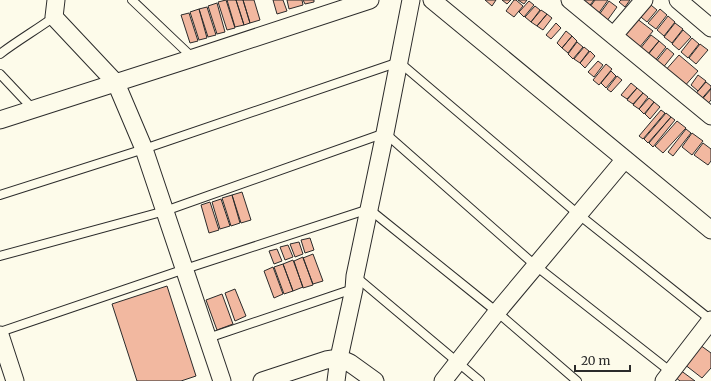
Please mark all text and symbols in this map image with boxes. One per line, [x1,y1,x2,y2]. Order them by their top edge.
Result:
scale bar [575,347,630,373]
text: 20 m [581,353,610,368]

